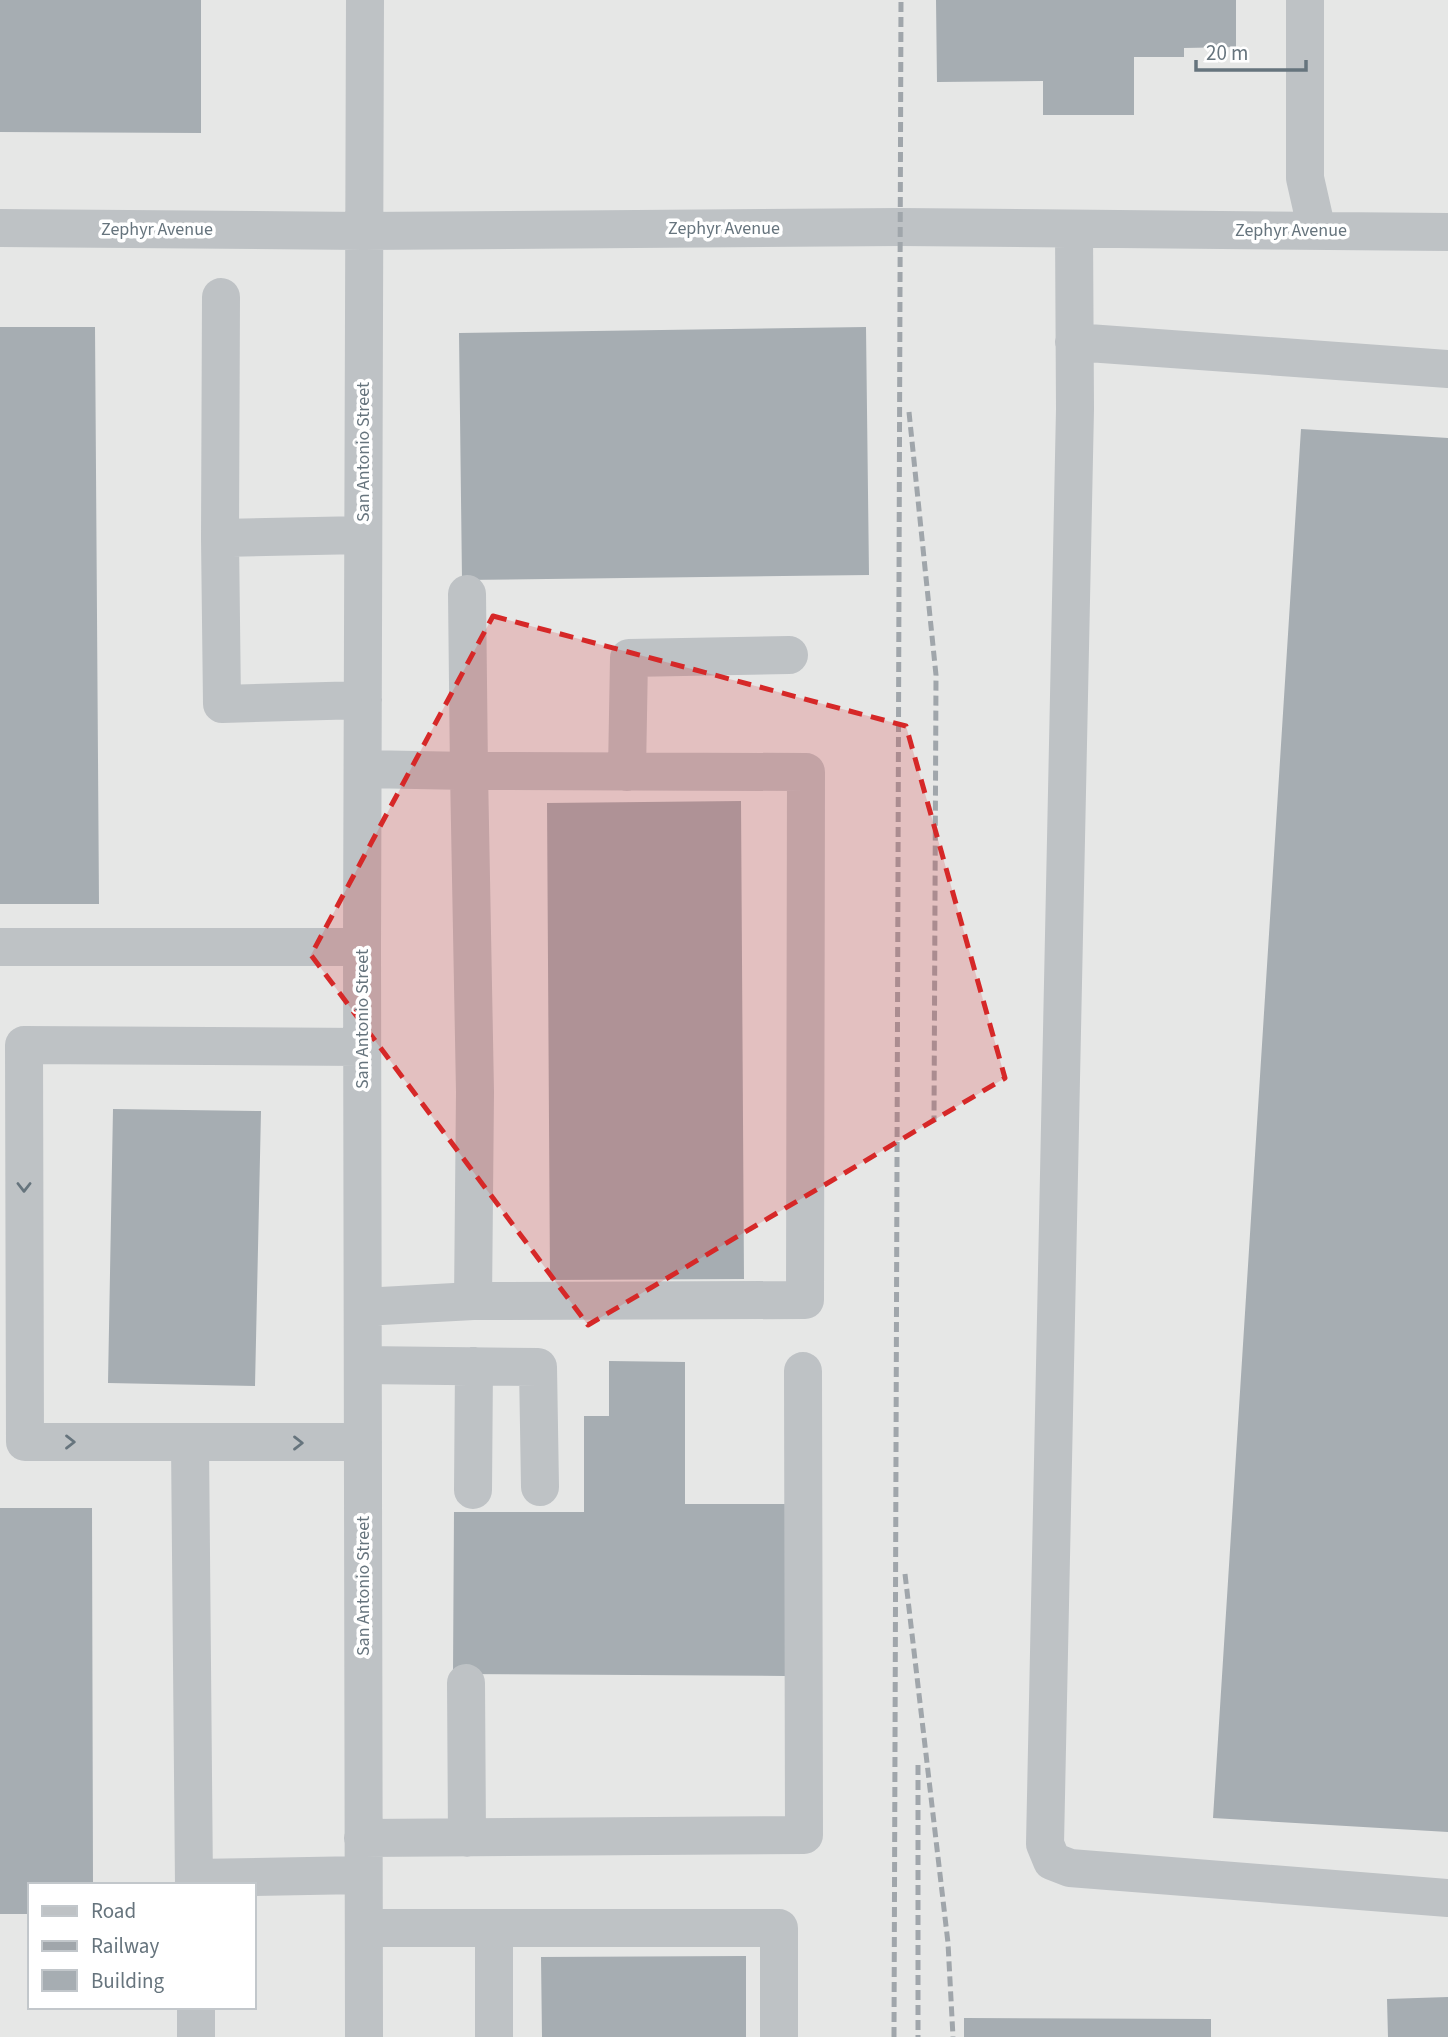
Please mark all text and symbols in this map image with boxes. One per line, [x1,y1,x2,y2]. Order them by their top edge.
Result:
scale bar [1196,28,1306,72]
text: 20 m [1206,38,1248,68]
street label: Zephyr Avenue [668,216,780,241]
street label: Zephyr Avenue [101,217,213,242]
street label: Zephyr Avenue [1235,218,1347,243]
street label: San Antonio Street [351,382,376,522]
street label: San Antonio Street [350,949,375,1089]
one-way arrow [16,1182,32,1193]
one-way arrow [66,1434,76,1450]
one-way arrow [293,1435,304,1450]
street label: San Antonio Street [351,1516,376,1656]
legend [28,1883,256,2009]
text: Road [91,1896,136,1926]
text: Railway [91,1931,159,1961]
text: Building [91,1966,165,1996]

